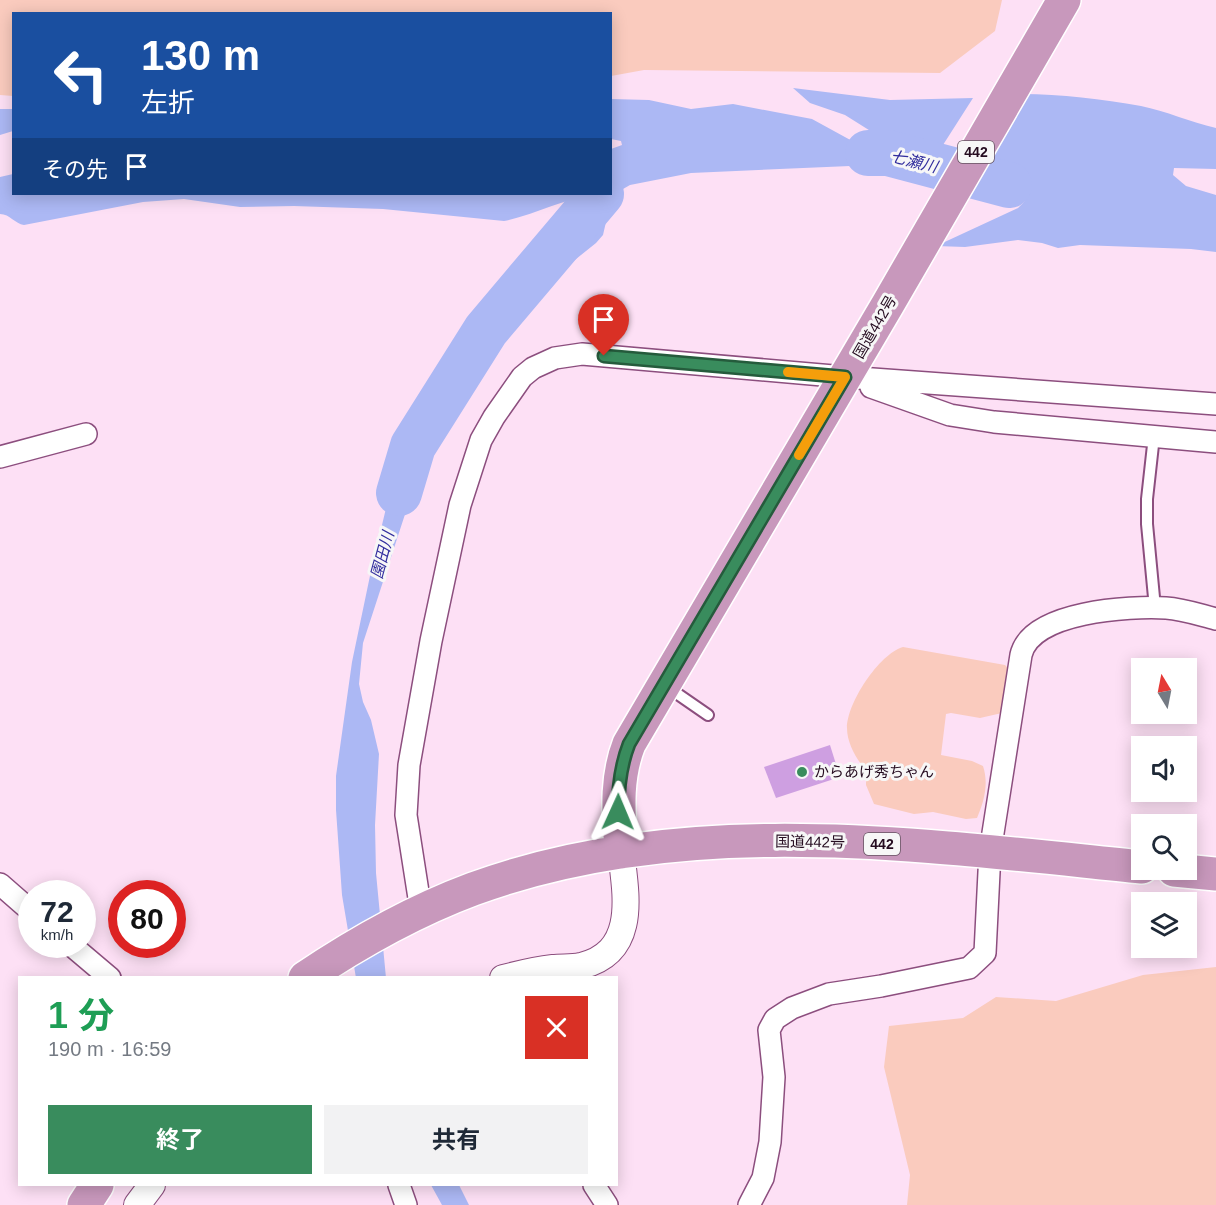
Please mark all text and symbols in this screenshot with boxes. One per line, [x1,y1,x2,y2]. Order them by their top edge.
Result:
text: 130 m [141,32,260,79]
icon: left [42,36,120,114]
text: 左折 [141,88,195,118]
road number: 442 [958,141,994,163]
water label: 七瀬川 [889,147,941,176]
icon: arrive [120,150,153,183]
text: その先 [42,157,108,182]
street label: 国道442号 [850,292,899,361]
pin [578,294,629,356]
icon: arrive [587,303,620,336]
water label: 園田川 [368,528,397,581]
north arrow [1131,658,1197,724]
map controls [1131,658,1197,958]
button: sound [1131,736,1197,802]
place label: からあげ秀ちゃん [814,763,934,780]
marker: からあげ秀ちゃん [795,765,809,779]
position arrow [586,780,650,844]
button: search [1131,814,1197,880]
street label: 国道442号 [775,832,845,851]
road number: 442 [864,833,900,855]
speed limit sign: 80 [108,880,186,958]
button: layers [1131,892,1197,958]
text: 72 [40,895,74,928]
text: km/h [41,926,73,943]
text: 1 分 [48,995,114,1036]
button: close [525,996,588,1059]
text: 190 m · 16:59 [48,1038,171,1060]
button: 終了 [48,1105,312,1174]
button: 共有 [324,1105,588,1174]

